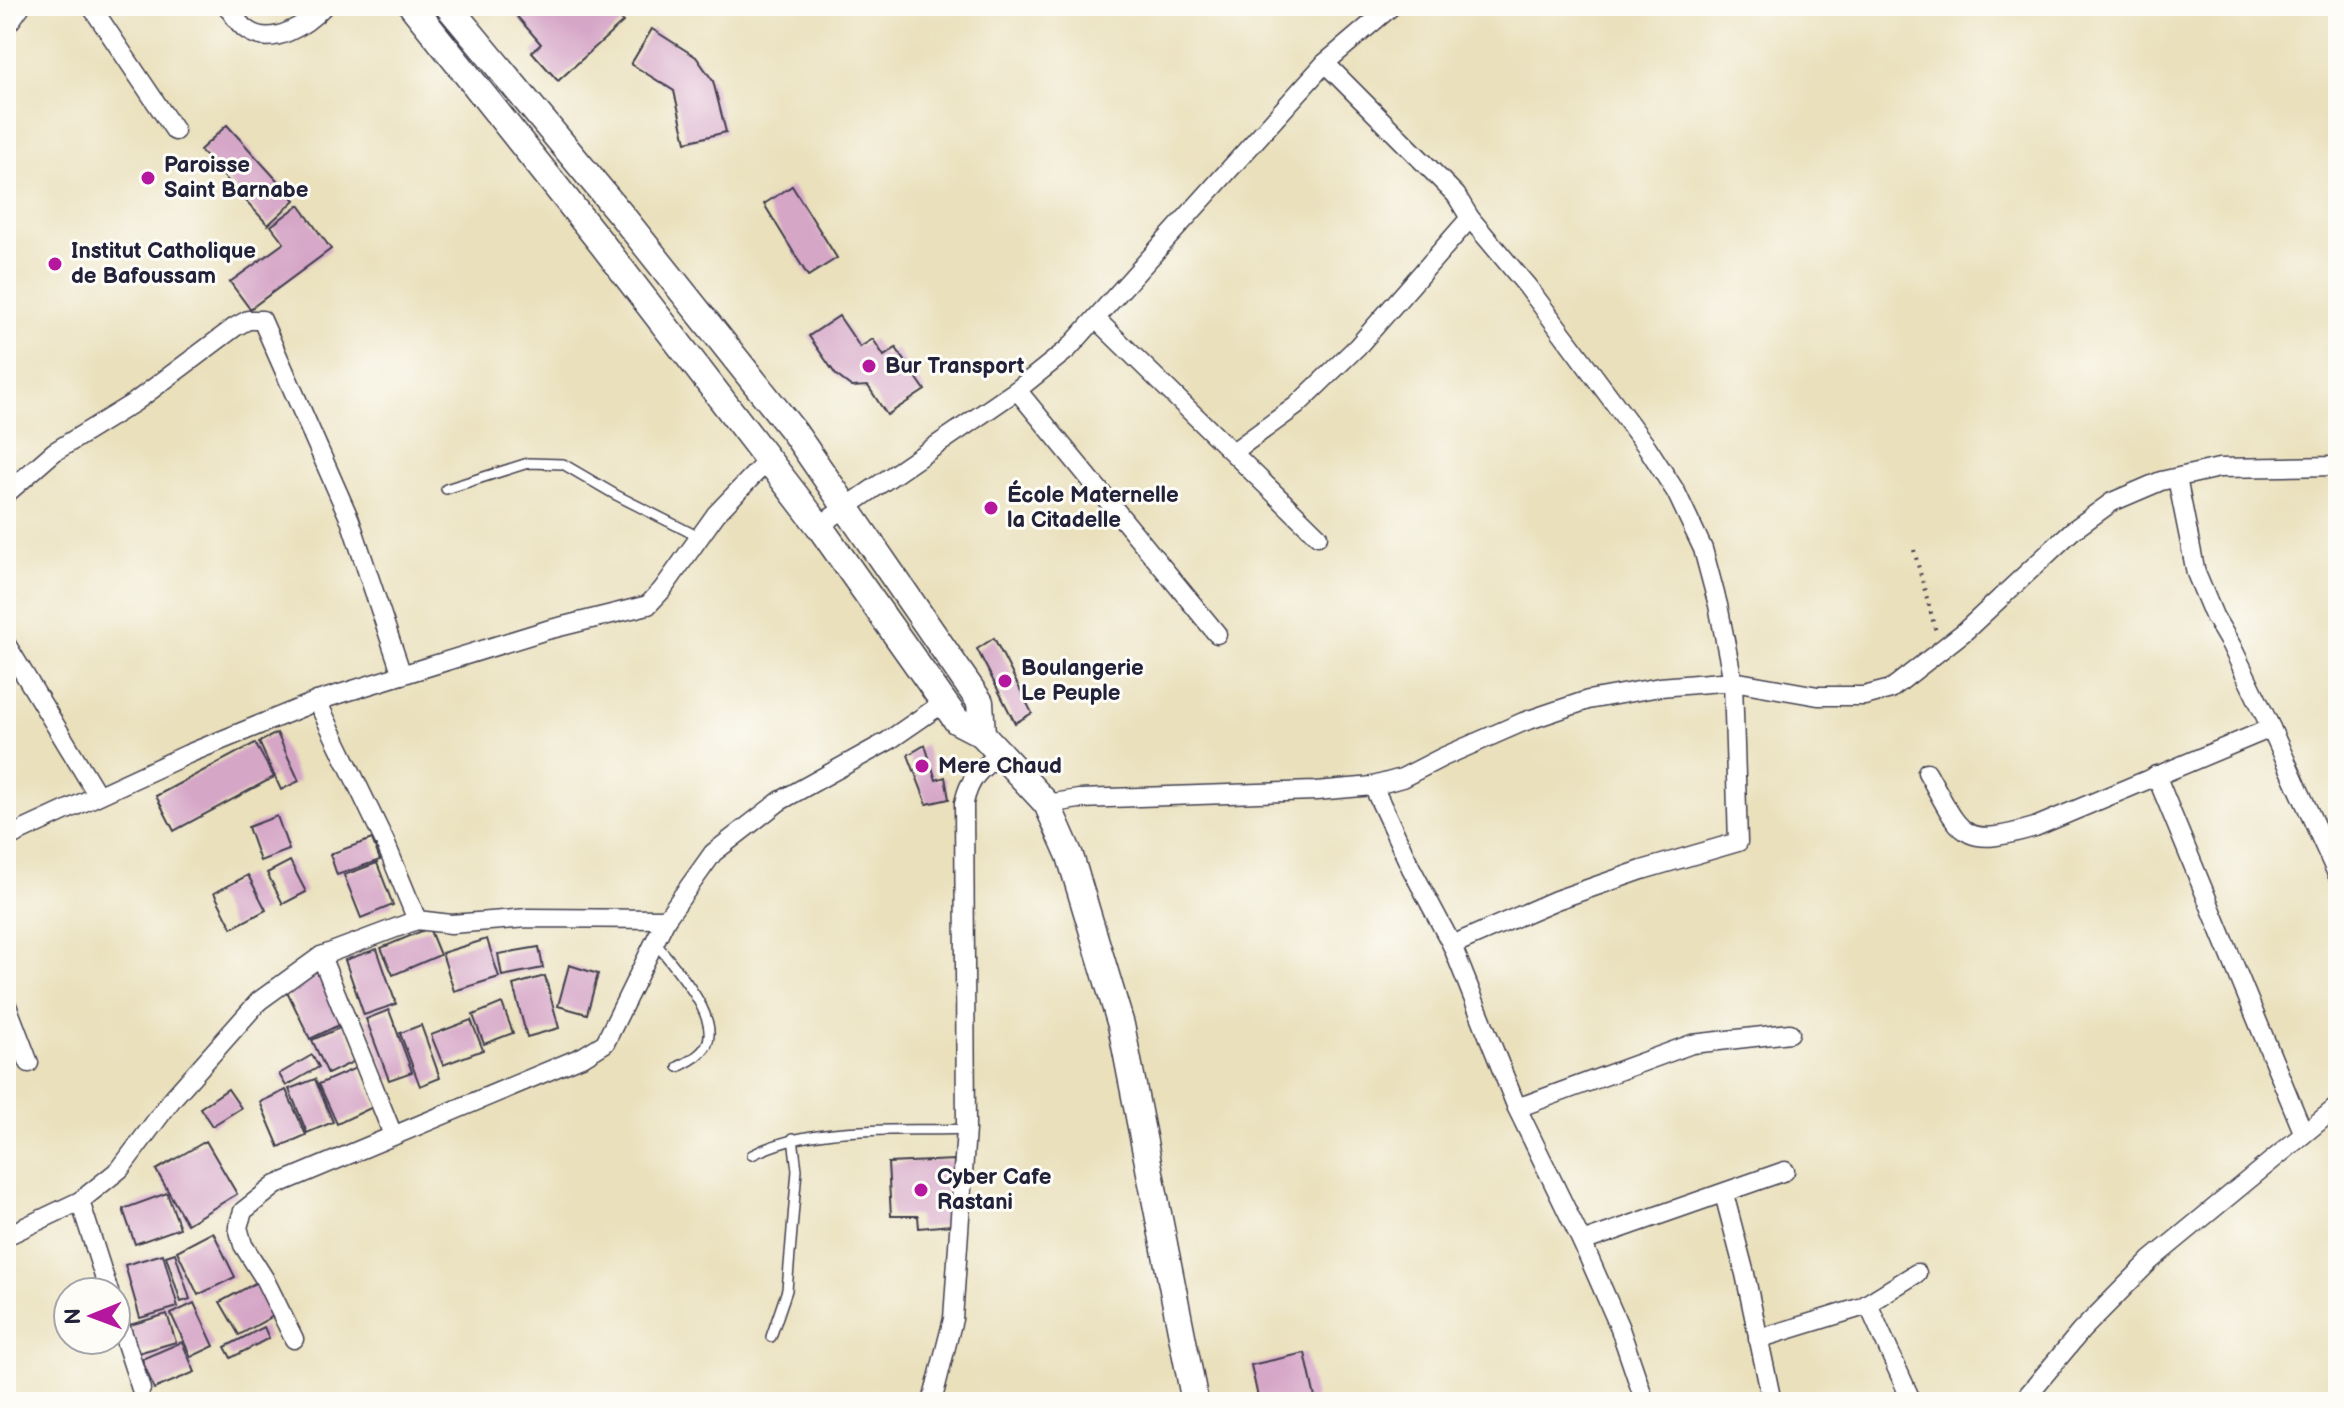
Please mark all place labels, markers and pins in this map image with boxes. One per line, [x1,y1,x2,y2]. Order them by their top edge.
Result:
place label: Paroisse Saint Barnabe [164,152,308,204]
marker: Paroisse Saint Barnabe [139,169,157,187]
place label: Institut Catholique de Bafoussam [71,238,256,290]
marker: Institut Catholique de Bafoussam [46,255,64,273]
place label: Bur Transport [885,353,1025,380]
marker: Bur Transport [860,357,878,375]
place label: École Maternelle la Citadelle [1007,480,1179,534]
marker: École Maternelle la Citadelle [982,499,1000,517]
place label: Boulangerie Le Peuple [1021,655,1144,707]
marker: Boulangerie Le Peuple [996,672,1014,690]
place label: Mere Chaud [938,753,1062,780]
marker: Mere Chaud [913,757,931,775]
place label: Cyber Cafe Rastani [937,1164,1051,1216]
marker: Cyber Cafe Rastani [912,1181,930,1199]

